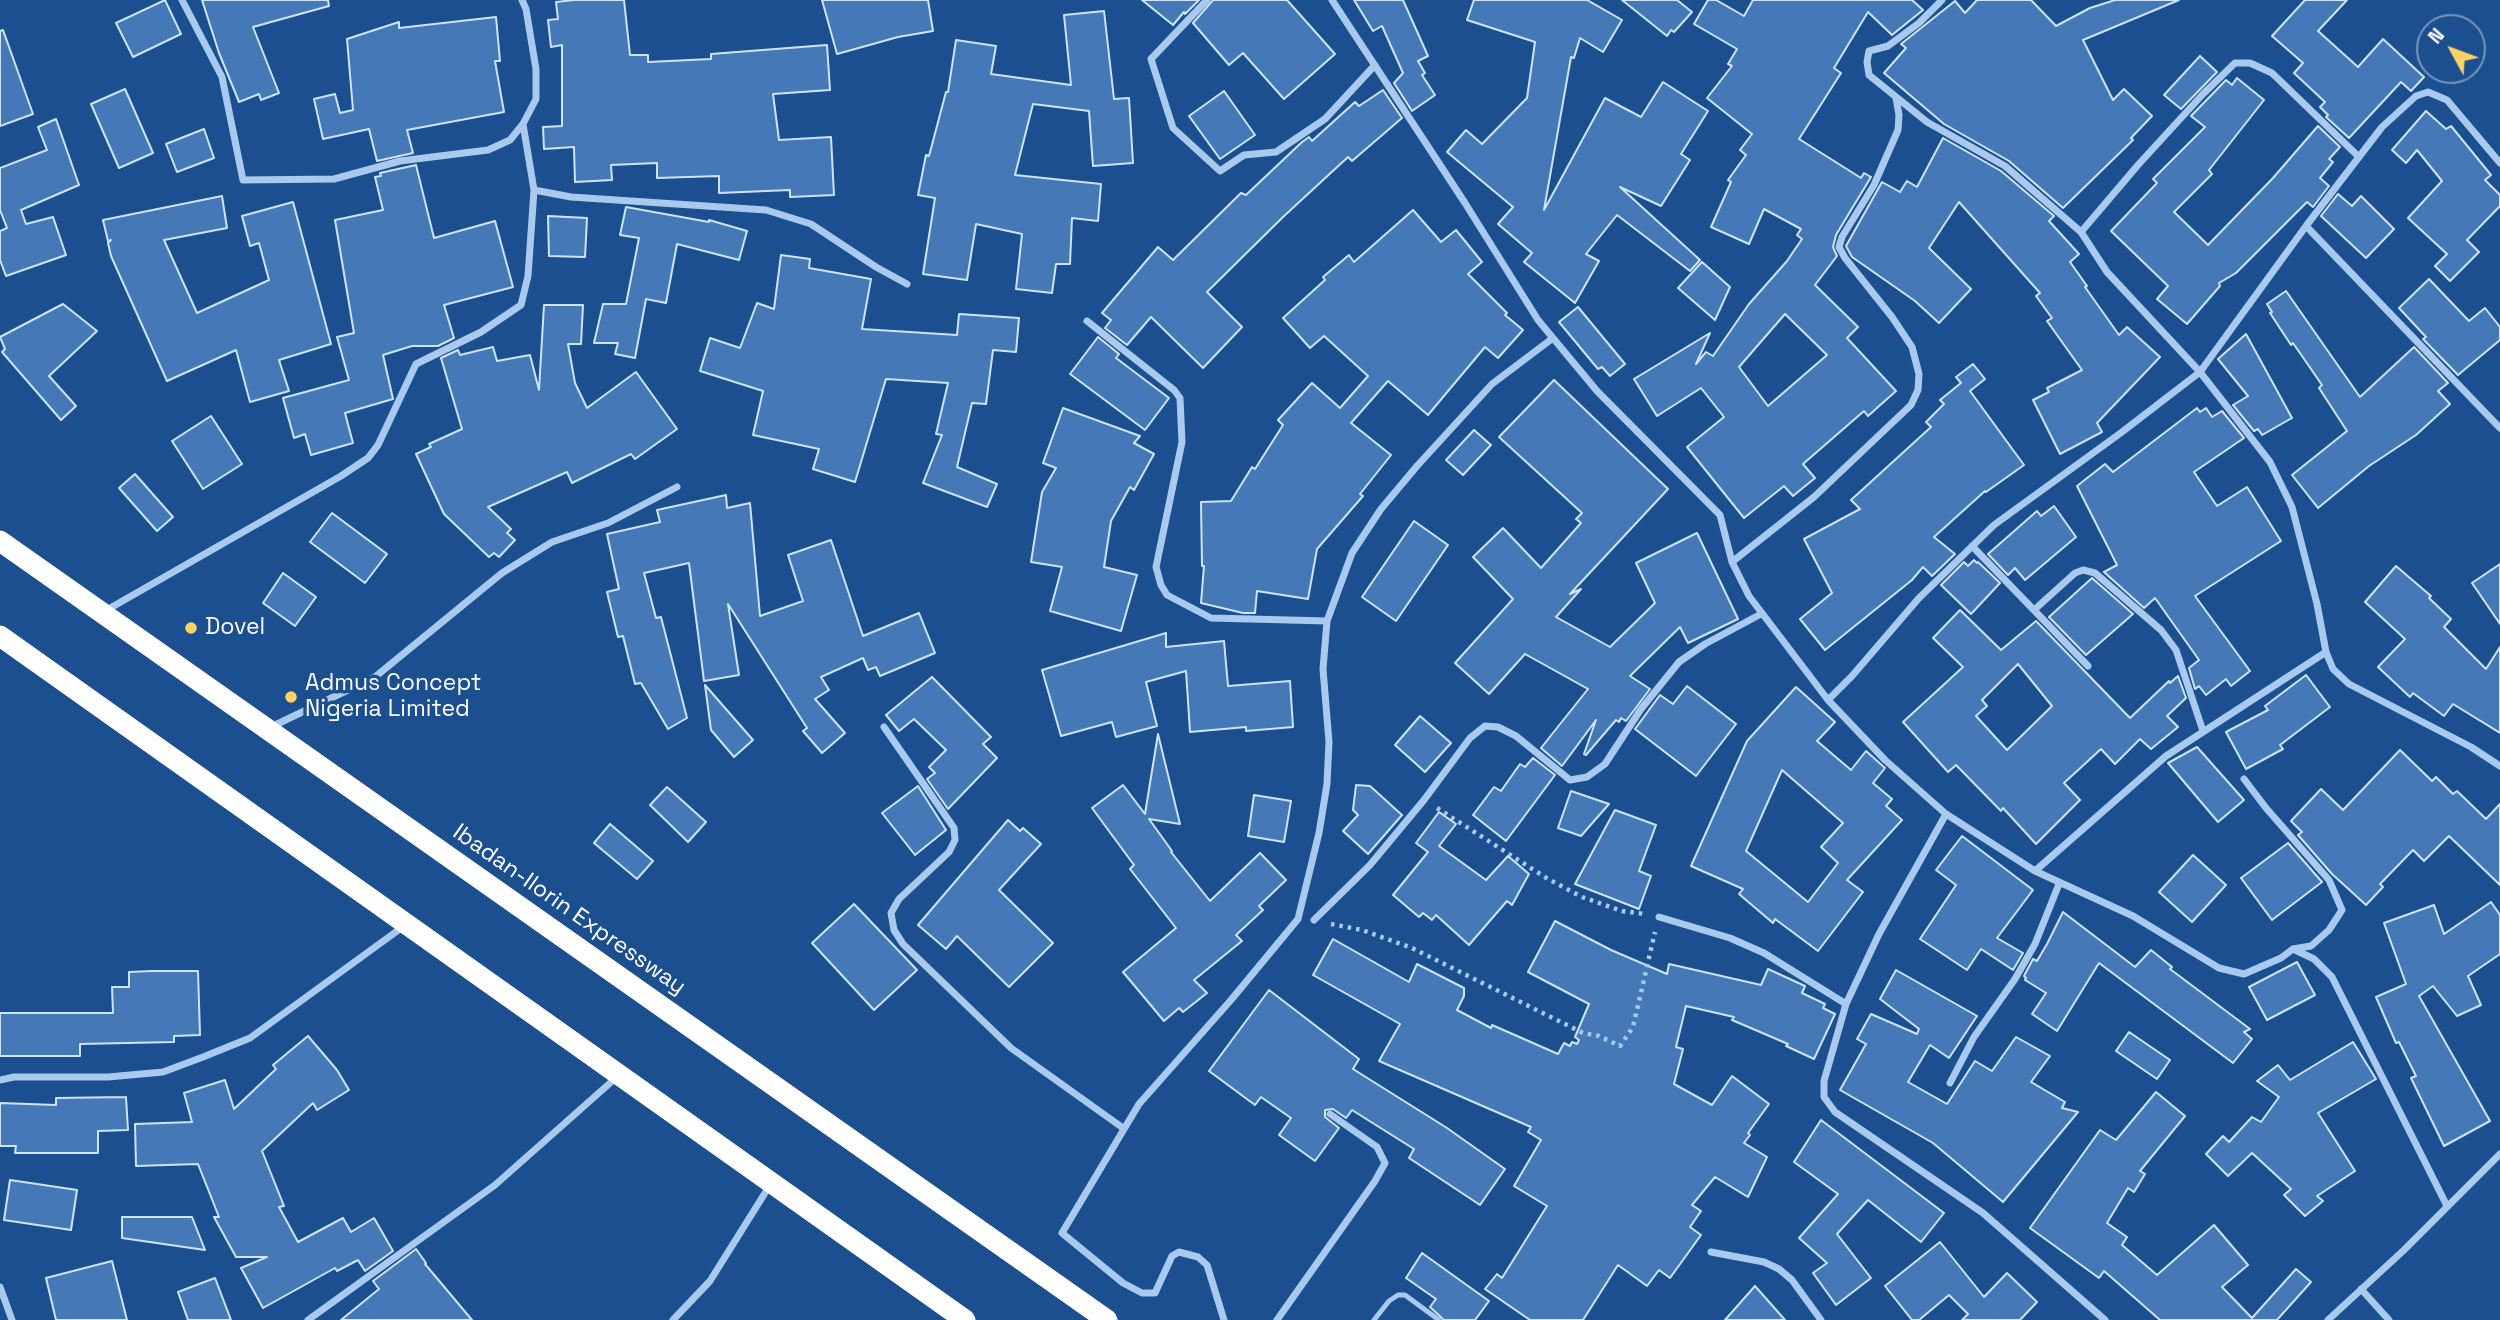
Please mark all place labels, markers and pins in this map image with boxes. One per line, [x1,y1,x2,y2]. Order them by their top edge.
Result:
place label: Dovel [205,614,265,642]
marker: Dovel [183,620,199,636]
place label: Admus Concept Nigeria Limited [305,670,481,724]
marker: Admus Concept Nigeria Limited [283,689,299,705]

